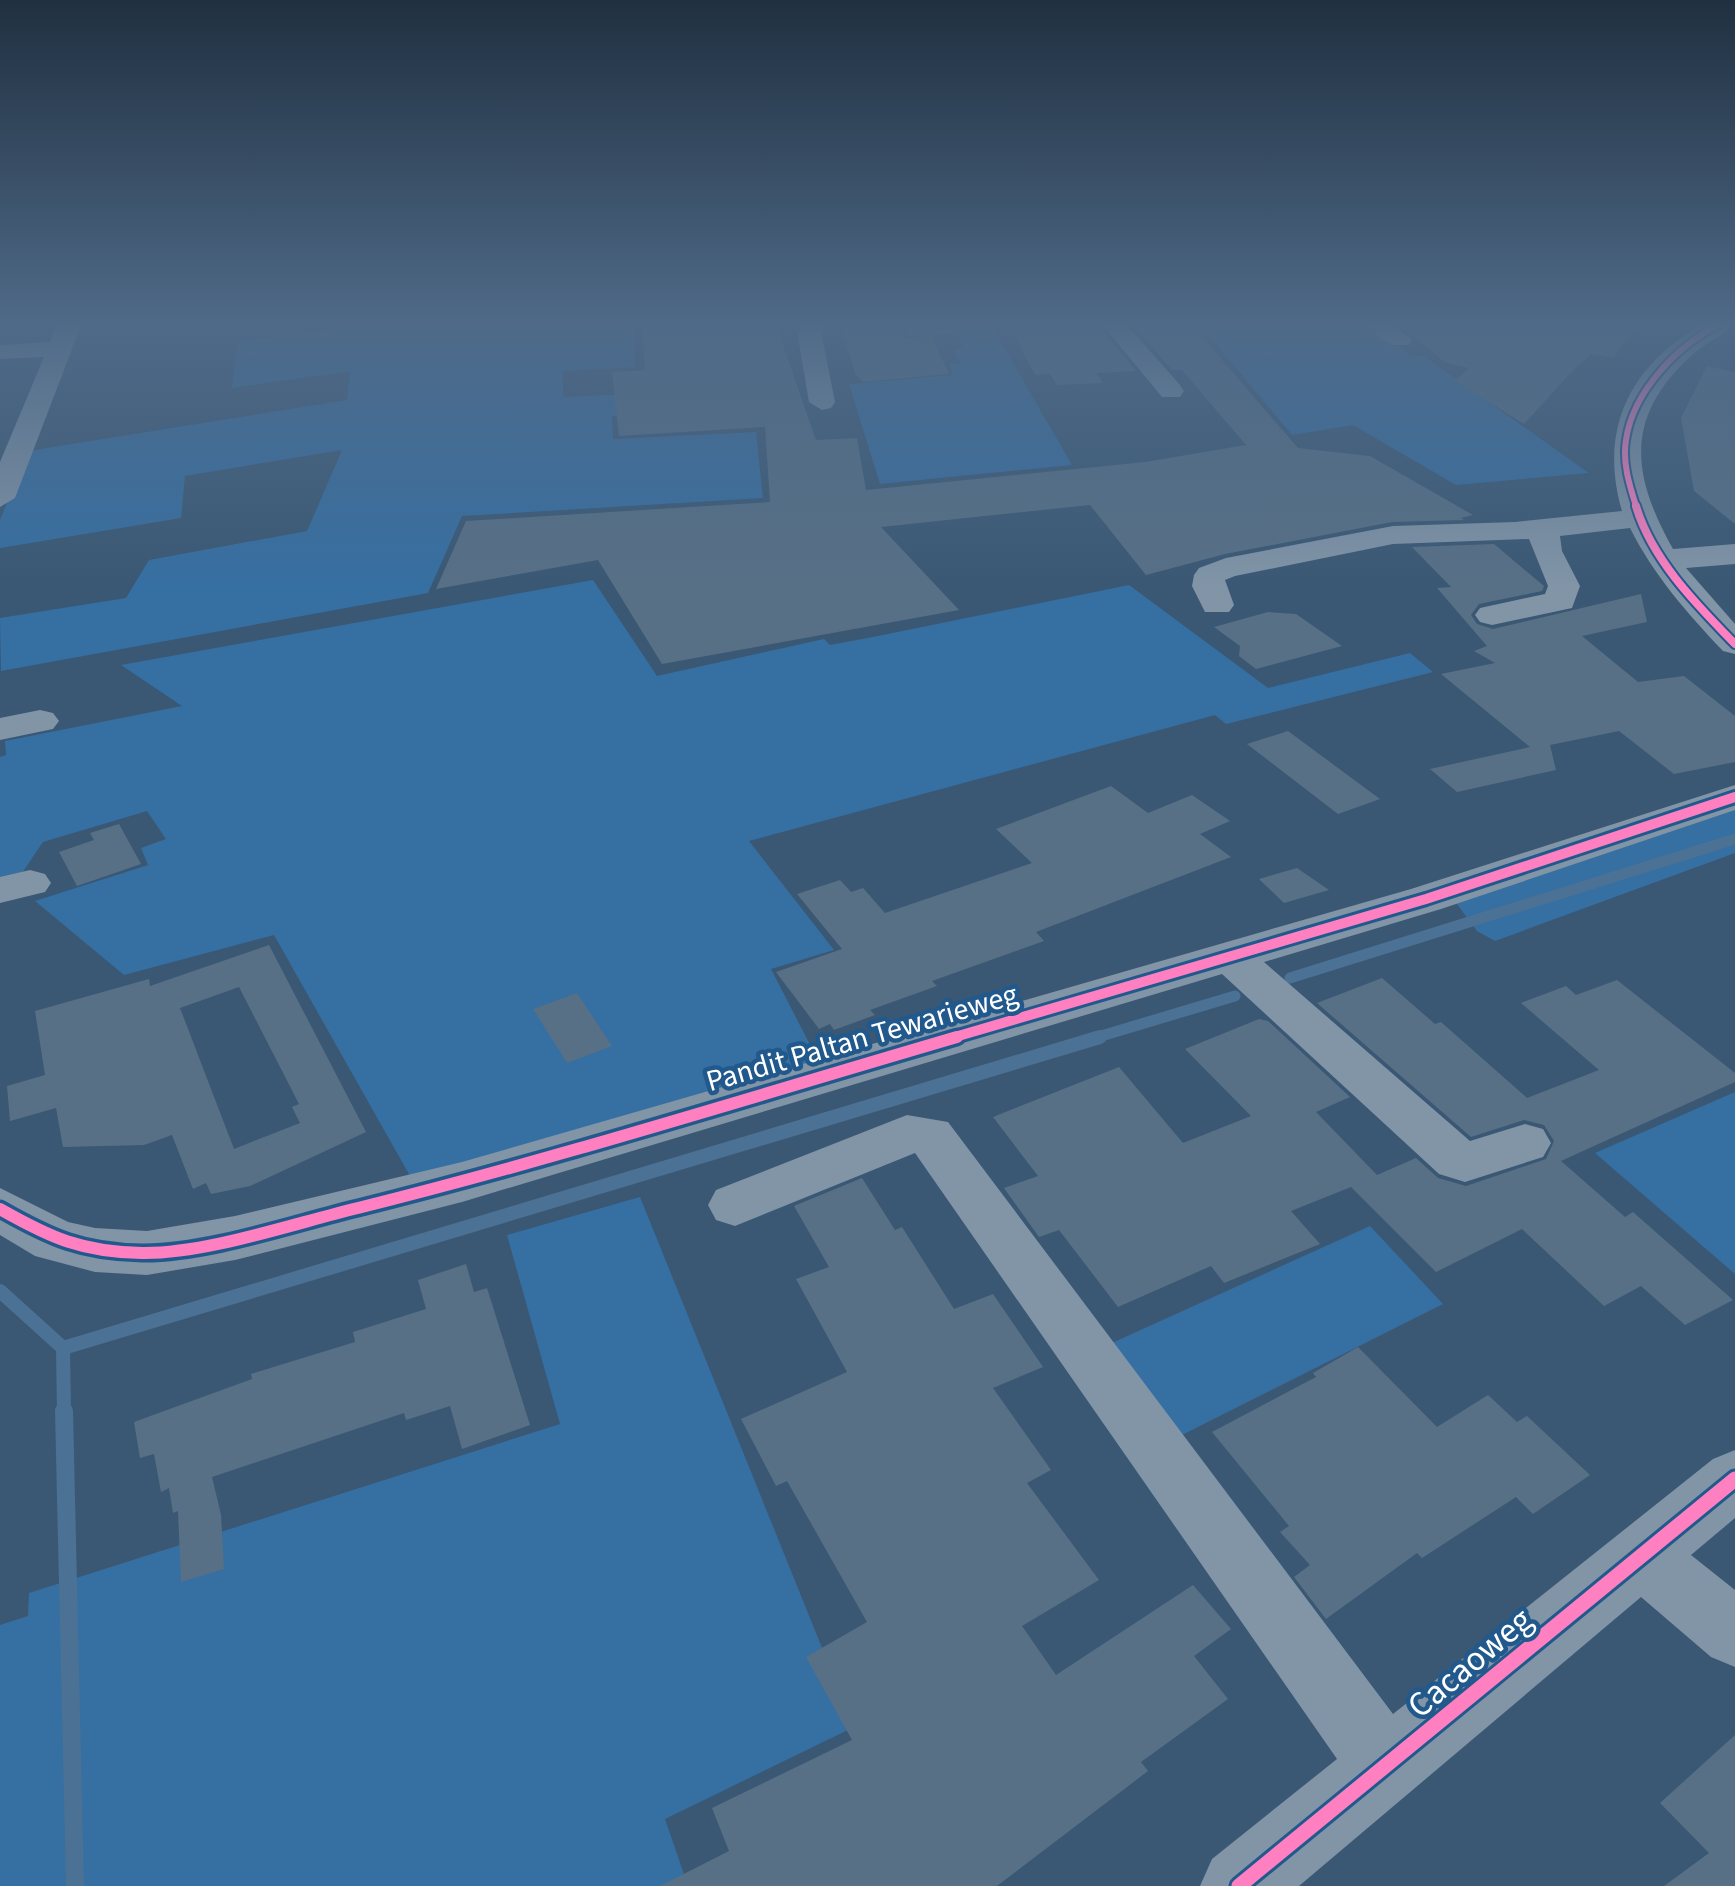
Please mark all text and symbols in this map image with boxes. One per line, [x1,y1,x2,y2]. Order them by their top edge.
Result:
street label: Pandit Paltan Tewarieweg [701,973,1023,1103]
street label: Cacaoweg [1397,1596,1544,1730]

